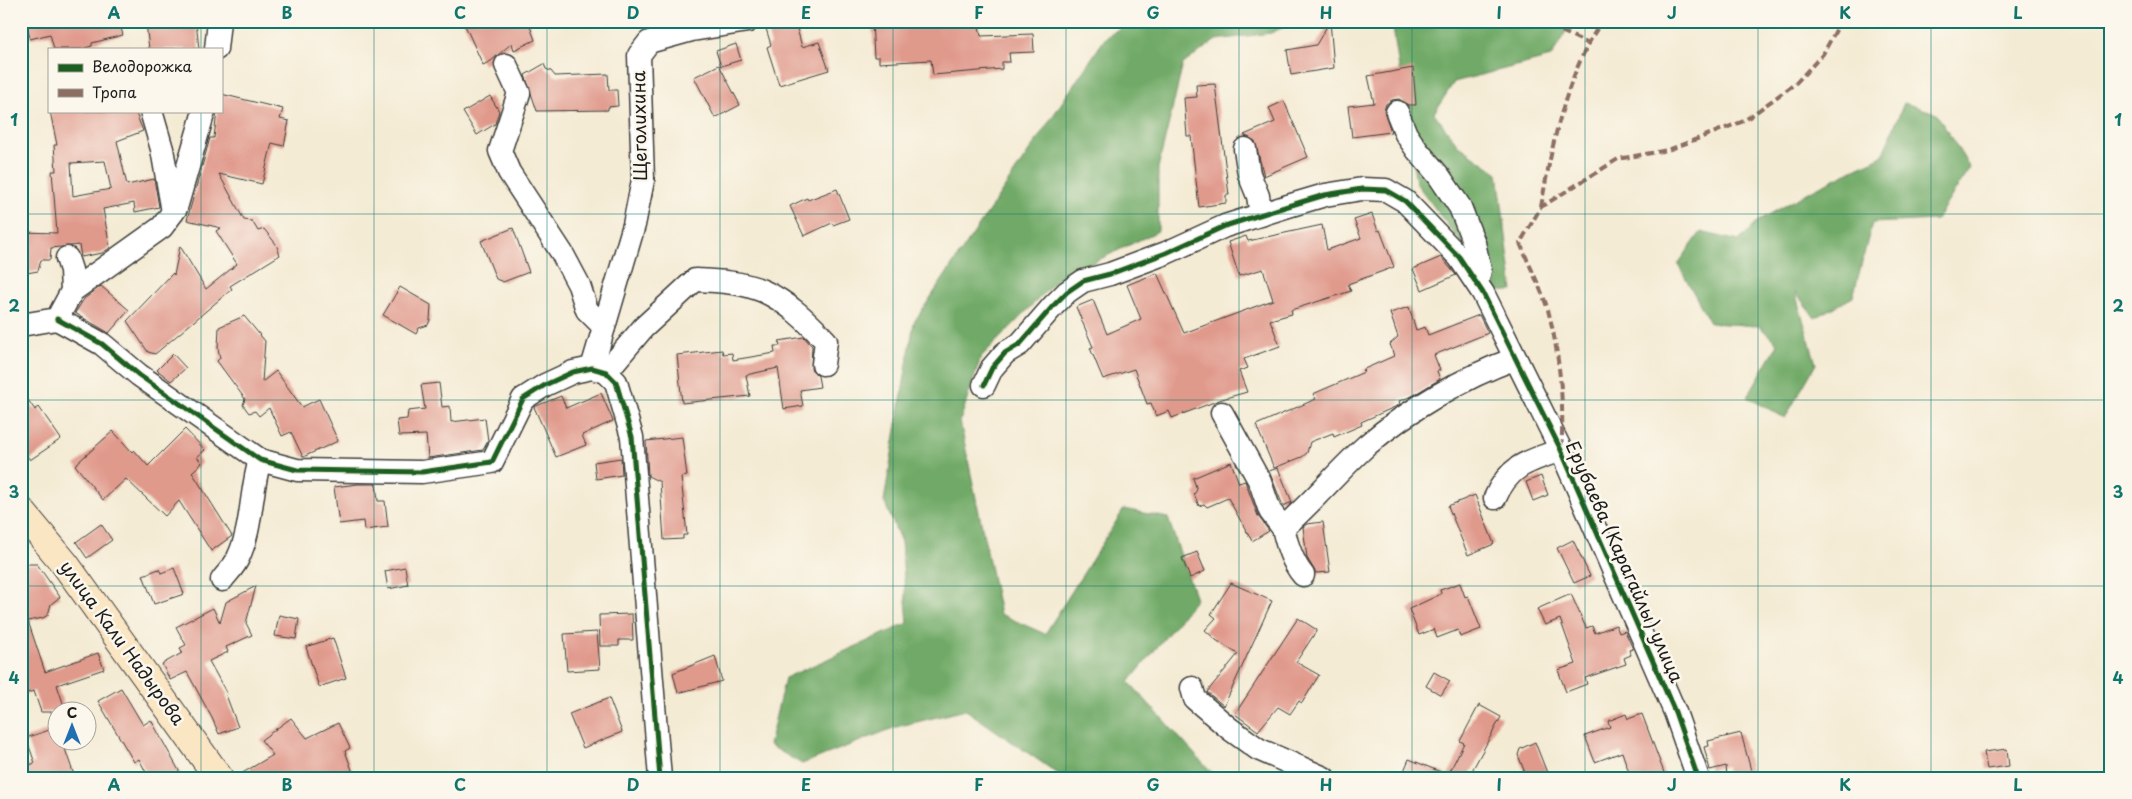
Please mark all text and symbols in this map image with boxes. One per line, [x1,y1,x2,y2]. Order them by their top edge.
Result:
text: A [108,0,121,24]
text: B [282,0,293,24]
text: C [454,0,466,24]
text: D [627,0,639,24]
text: E [801,0,811,24]
text: F [974,0,984,24]
text: G [1146,0,1160,24]
text: H [1320,0,1332,24]
text: I [1496,0,1502,24]
text: J [1667,0,1677,24]
text: K [1839,0,1851,24]
text: L [2013,0,2023,24]
legend [48,48,222,112]
text: Велодорожка [92,54,193,77]
street label: Щеголихина [624,70,653,181]
text: Тропа [92,80,137,103]
text: 1 [10,107,18,131]
text: 1 [2114,107,2122,131]
text: 2 [8,293,20,317]
text: 2 [2112,293,2124,317]
street label: Ерубаева (Карагайлы) улица [1560,436,1691,687]
text: 3 [9,479,19,503]
text: 3 [2113,479,2123,503]
street label: улица Кали Надырова [54,554,193,731]
text: 4 [9,665,20,689]
text: 4 [2113,665,2124,689]
north arrow [48,702,98,752]
text: С [67,702,77,723]
text: A [108,772,121,796]
text: B [282,772,293,796]
text: C [454,772,466,796]
text: D [627,772,639,796]
text: E [801,772,811,796]
text: F [974,772,984,796]
text: G [1146,772,1160,796]
text: H [1320,772,1332,796]
text: I [1496,772,1502,796]
text: J [1667,772,1677,796]
text: K [1839,772,1851,796]
text: L [2013,772,2023,796]

